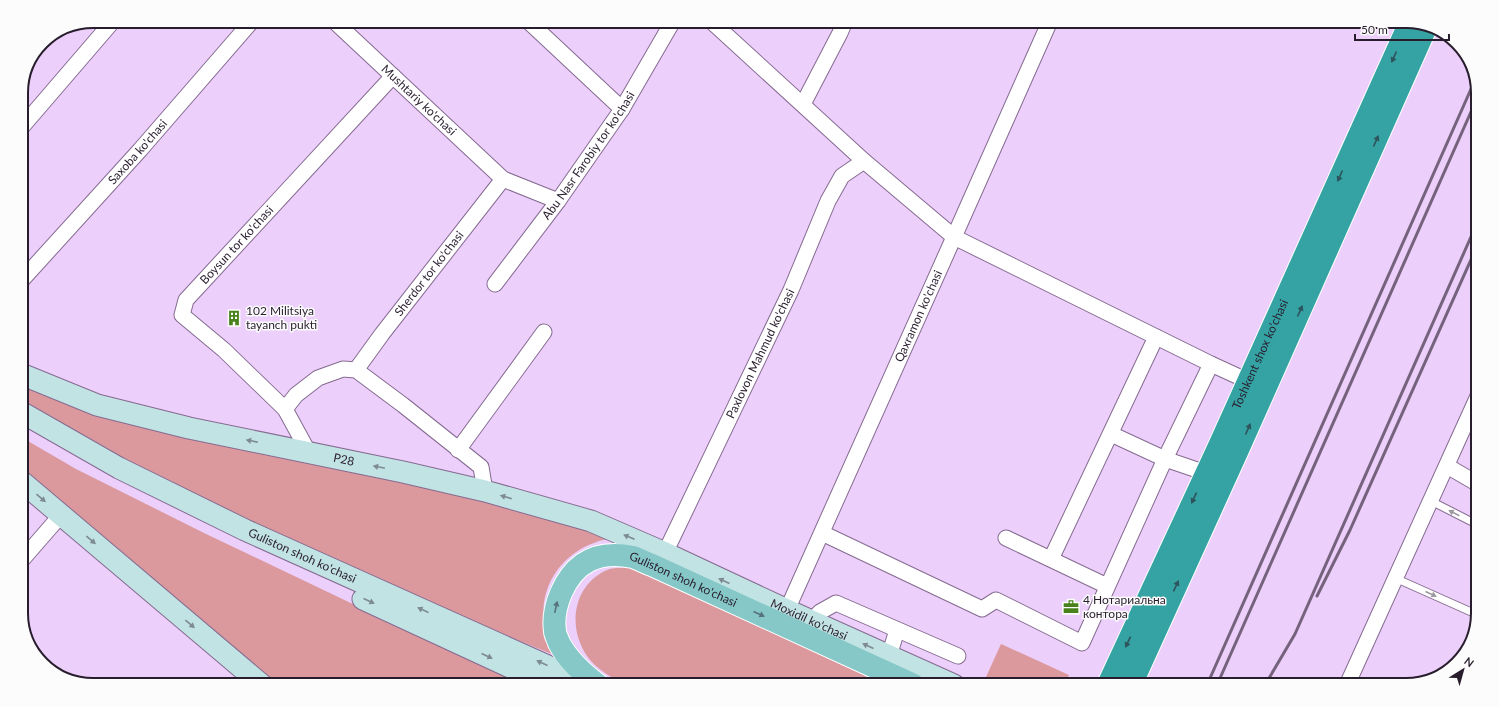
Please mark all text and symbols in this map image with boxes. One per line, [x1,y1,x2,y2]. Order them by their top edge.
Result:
scale bar [1355,16,1449,42]
text: 50 m [1361,22,1388,37]
one-way arrow [1391,52,1397,63]
street label: Mushtariy ko'chasi [378,61,460,139]
street label: Abu Nasr Farobiy tor ko'chasi [539,88,638,222]
street label: Saxoba ko'chasi [105,116,170,187]
one-way arrow [1373,135,1379,146]
one-way arrow [1337,170,1343,181]
street label: Boysun tor ko'chasi [196,202,276,287]
street label: Sherdor tor ko'chasi [391,228,467,319]
street label: Qaxramon ko'chasi [891,267,945,364]
street label: Paxlovon Mahmud ko'chasi [723,286,798,421]
street label: Toshkent shox ko'chasi [1229,297,1291,412]
place label: 102 Militsiya tayanch pukti [246,303,317,332]
one-way arrow [1298,304,1304,316]
building icon: 102 Militsiya tayanch pukti [225,309,243,327]
one-way arrow [1245,423,1251,435]
one-way arrow [246,437,258,443]
street label: Р28 [332,450,356,469]
one-way arrow [373,464,386,470]
one-way arrow [1191,493,1197,504]
one-way arrow [36,494,46,503]
one-way arrow [500,494,512,500]
one-way arrow [1449,510,1460,516]
street label: Guliston shoh ko'chasi [246,524,359,586]
one-way arrow [623,534,635,540]
one-way arrow [85,536,96,545]
street label: Guliston shoh ko'chasi [627,548,740,610]
one-way arrow [718,578,730,584]
one-way arrow [1173,580,1179,591]
one-way arrow [1425,591,1437,597]
place label: 4 Нотариальна контора [1083,592,1166,621]
street label: Moxidil ko'chasi [768,595,850,643]
one-way arrow [363,598,374,604]
office icon: 4 Нотариальна контора [1062,598,1080,616]
one-way arrow [554,601,560,613]
one-way arrow [417,607,429,613]
one-way arrow [753,612,765,618]
one-way arrow [185,620,195,629]
one-way arrow [1125,636,1131,647]
one-way arrow [862,643,873,649]
north arrow [1443,650,1483,690]
one-way arrow [481,653,492,659]
text: N [1462,654,1477,669]
one-way arrow [536,660,547,666]

